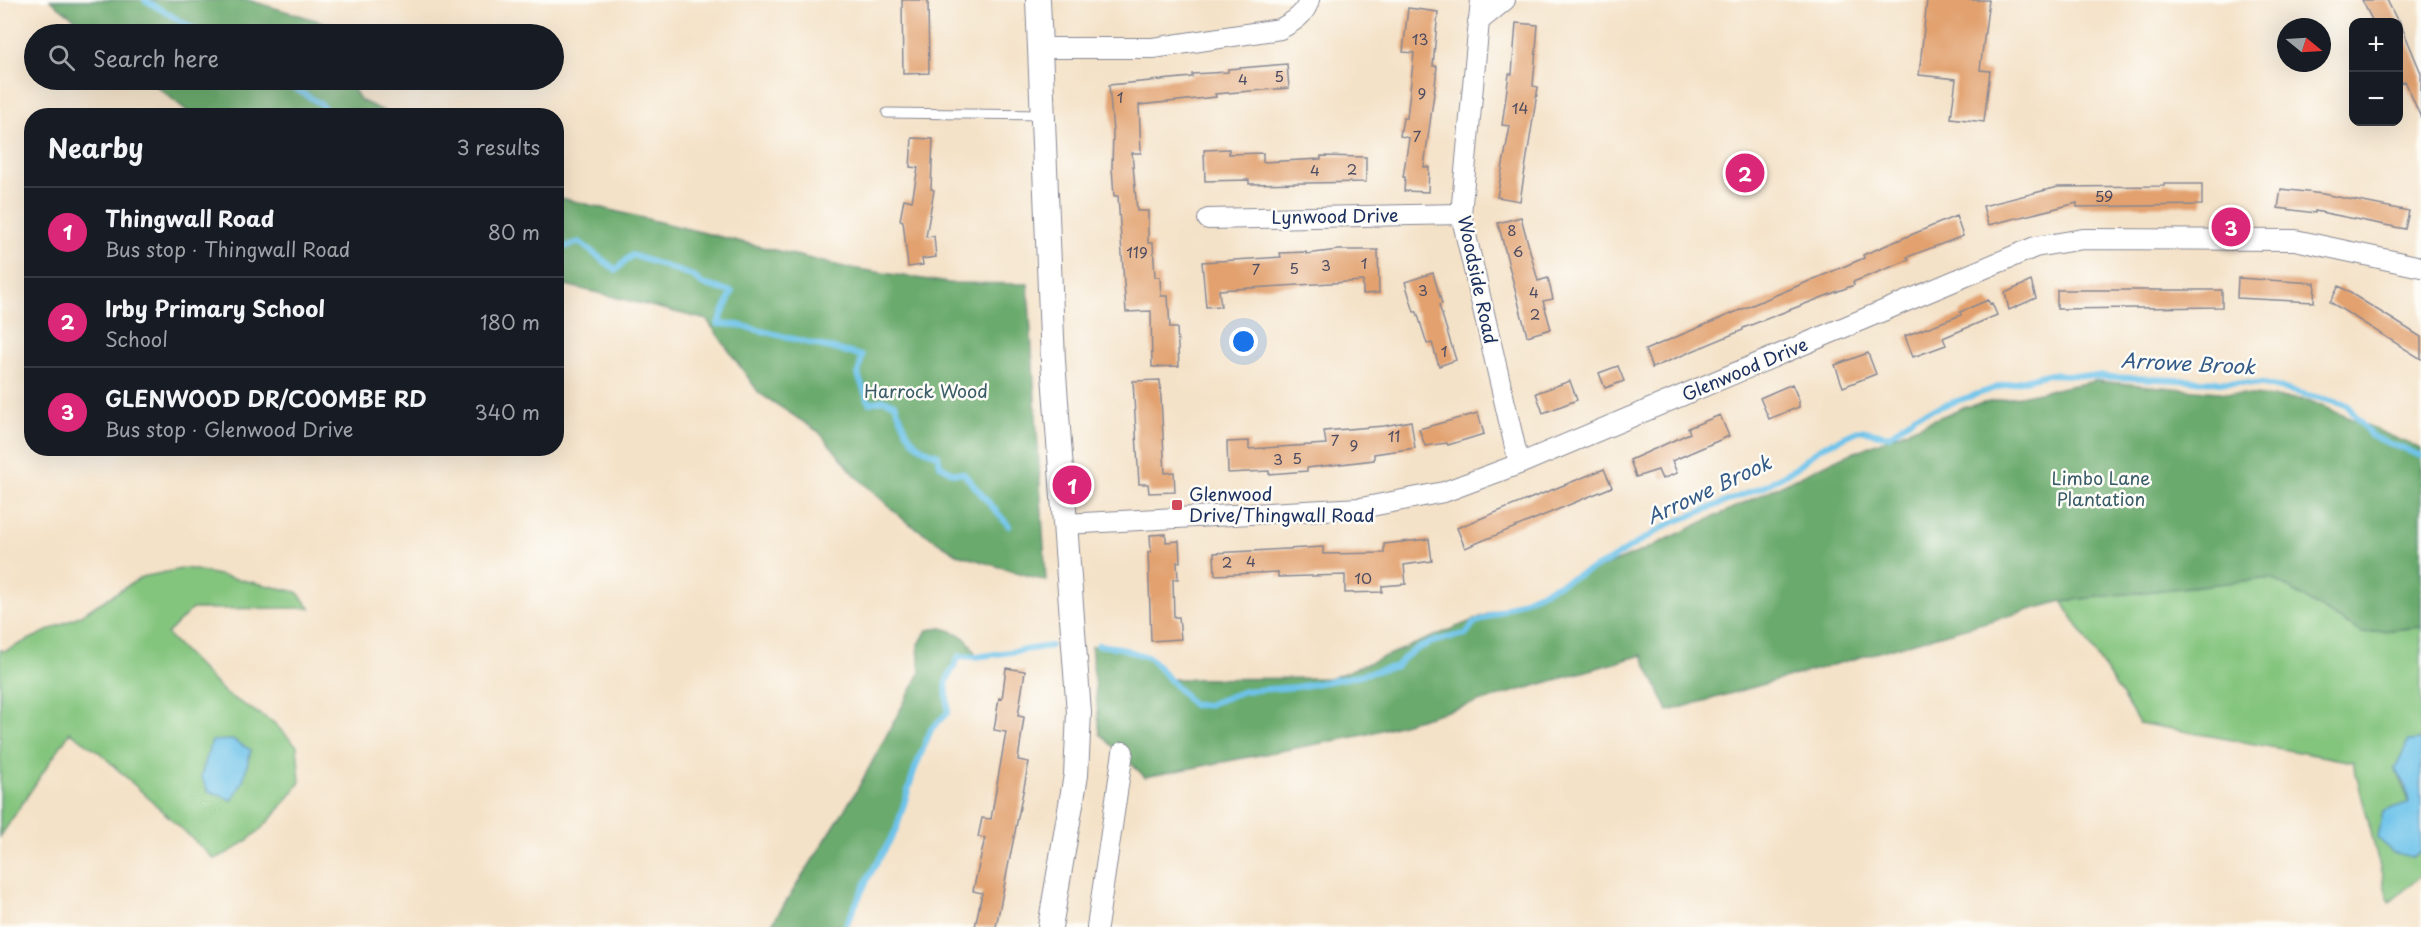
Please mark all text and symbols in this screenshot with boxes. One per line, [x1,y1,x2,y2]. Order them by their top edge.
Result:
north arrow [2277,18,2331,72]
map controls [2349,18,2403,126]
button: + [2349,18,2403,72]
search box [24,24,564,90]
house number: 13 [1412,27,1428,50]
icon: search [45,41,78,74]
text: Search here [93,41,219,74]
house number: 5 [1274,64,1284,87]
house number: 4 [1238,67,1248,90]
button: − [2349,72,2403,126]
house number: 9 [1418,81,1426,104]
house number: 1 [1117,85,1123,108]
house number: 14 [1512,96,1528,119]
house number: 7 [1413,124,1422,147]
text: Nearby [48,128,143,167]
text: 3 results [457,132,540,162]
pin: 2 [1726,150,1764,195]
house number: 2 [1347,157,1357,180]
house number: 4 [1310,158,1320,181]
house number: 59 [2095,184,2113,207]
text: Thingwall Road [105,201,274,234]
street label: Lynwood Drive [1271,201,1399,230]
pin: 3 [2212,204,2250,250]
street label: Woodside Road [1452,213,1505,346]
text: 1 [63,217,72,247]
text: 80 m [488,217,540,247]
house number: 8 [1507,218,1517,241]
text: Bus stop · Thingwall Road [105,234,351,264]
house number: 6 [1513,239,1523,262]
house number: 119 [1126,240,1148,263]
house number: 1 [1361,251,1367,274]
house number: 3 [1321,253,1331,276]
house number: 5 [1289,256,1299,279]
house number: 7 [1252,257,1261,280]
house number: 3 [1418,278,1428,301]
house number: 4 [1529,280,1539,303]
text: Irby Primary School [105,291,325,324]
house number: 2 [1530,302,1540,325]
text: 2 [60,307,75,337]
text: 180 m [480,307,540,337]
text: School [105,324,168,354]
your location [1229,327,1258,356]
street label: Glenwood Drive [1677,330,1812,407]
house number: 1 [1441,339,1447,362]
water label: Arrowe Brook [2120,345,2257,382]
park label: Harrock Wood [864,377,988,404]
text: GLENWOOD DR/COOMBE RD [105,381,427,414]
text: 3 [61,397,74,427]
text: 340 m [475,397,540,427]
text: Bus stop · Glenwood Drive [105,414,353,444]
house number: 11 [1388,424,1400,447]
house number: 7 [1331,428,1340,451]
house number: 9 [1350,433,1358,456]
house number: 5 [1292,446,1302,469]
water label: Arrowe Brook [1641,446,1777,531]
house number: 3 [1273,447,1283,470]
pin: 1 [1052,462,1092,508]
park label: Limbo Lane Plantation [2052,464,2150,512]
place label: Glenwood Drive/Thingwall Road [1189,480,1375,528]
marker: Glenwood Drive/Thingwall Road [1170,498,1184,512]
house number: 4 [1246,549,1256,572]
house number: 2 [1222,550,1232,573]
house number: 10 [1354,566,1372,589]

